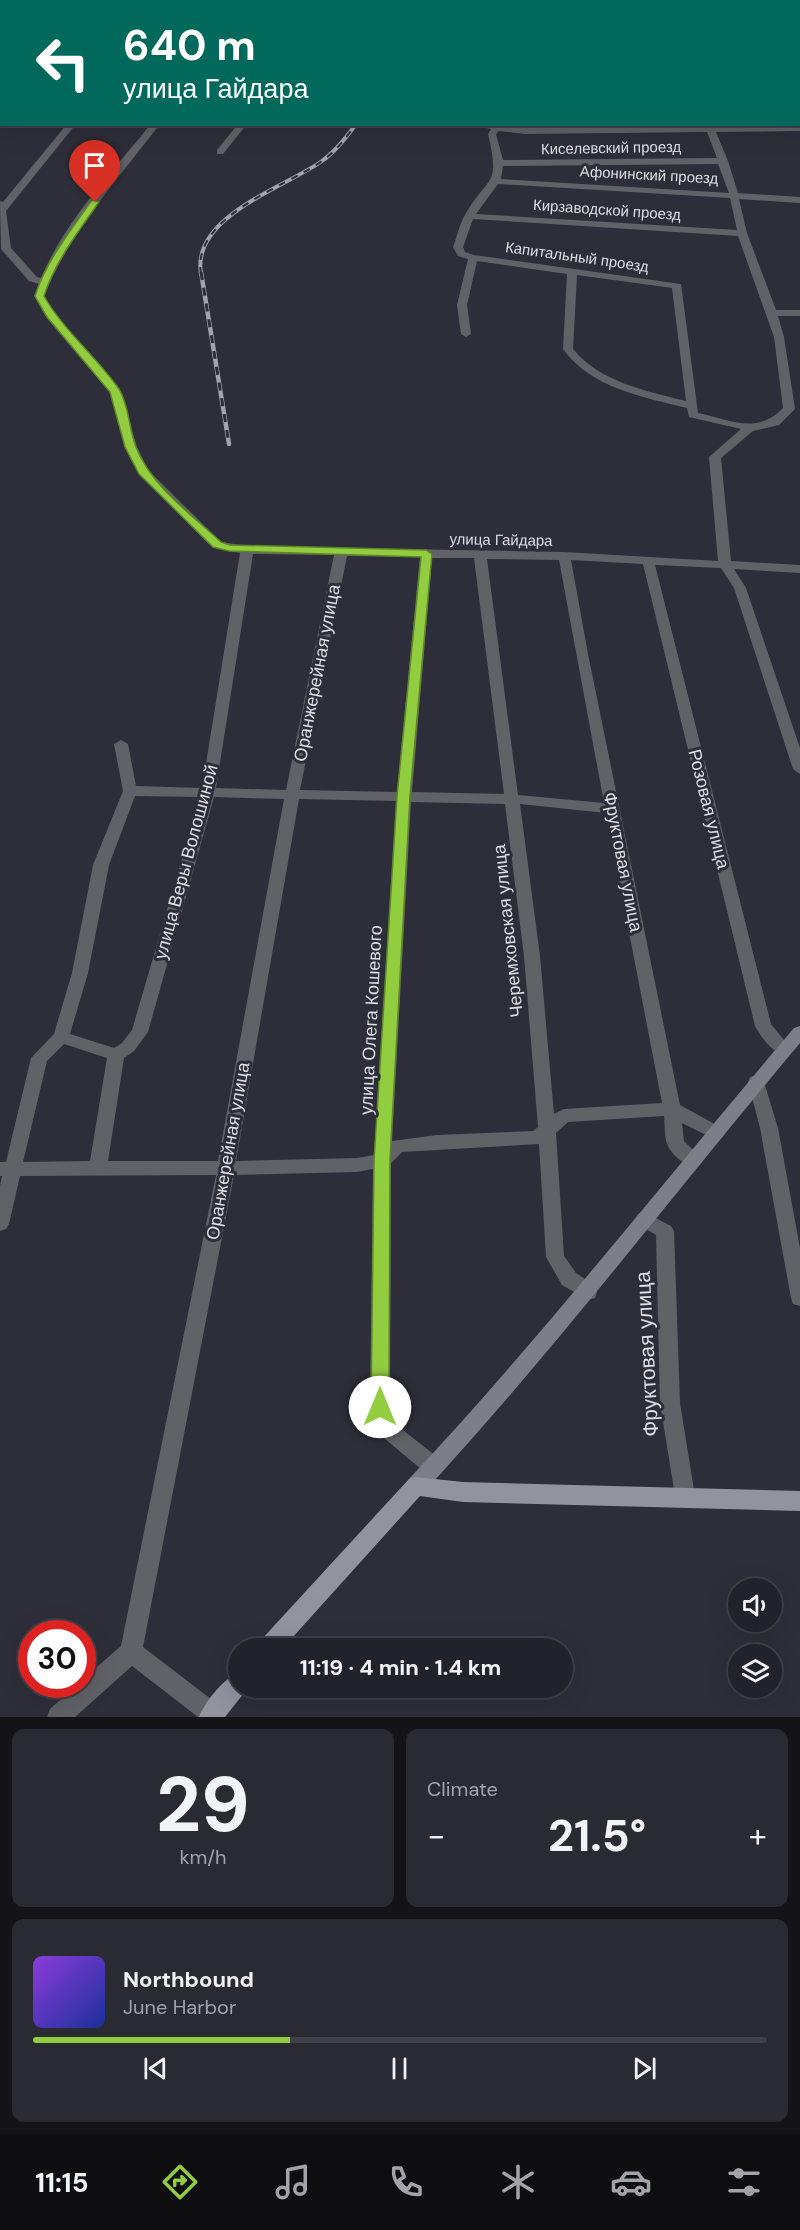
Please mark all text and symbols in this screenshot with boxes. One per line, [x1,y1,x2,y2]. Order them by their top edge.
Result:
text: 640 m [123,18,256,73]
icon: left [24,24,102,102]
text: улица Гайдара [123,71,308,106]
street label: Киселевский проезд [541,137,682,159]
pin [69,140,120,202]
icon: arrive [78,149,111,182]
street label: Афонинский проезд [579,161,719,189]
street label: Кирзаводской проезд [532,195,682,225]
street label: Капитальный проезд [504,237,650,277]
street label: улица Гайдара [449,529,553,551]
street label: Оранжерейная улица [288,581,346,764]
street label: Розовая улица [683,747,736,872]
street label: улица Веры Волошиной [148,762,224,962]
street label: Фруктовая улица [598,790,649,935]
street label: Черемховская улица [487,842,529,1019]
street label: улица Олега Кошевого [354,924,388,1116]
street label: Оранжерейная улица [201,1059,256,1242]
street label: Фруктовая улица [629,1270,665,1437]
position arrow [348,1375,412,1439]
map controls [728,1578,782,1698]
button: sound [728,1578,782,1632]
speed limit sign: 30 [18,1620,96,1698]
button: layers [728,1644,782,1698]
text: 11:19 · 4 min · 1.4 km [300,1653,501,1682]
text: 29 [156,1754,250,1855]
text: Climate [427,1776,498,1802]
text: 21.5° [548,1806,646,1865]
text: − [427,1814,445,1857]
text: + [749,1814,767,1857]
text: km/h [179,1844,227,1870]
text: Northbound [123,1965,254,1994]
text: June Harbor [123,1994,236,2020]
icon: previous [139,2052,172,2085]
icon: pause [383,2052,416,2085]
icon: next [628,2052,661,2085]
icon: directions [159,2161,201,2203]
icon: music [272,2161,314,2203]
icon: phone [385,2161,427,2203]
icon: climate [497,2161,539,2203]
icon: car [610,2161,652,2203]
icon: filters [723,2161,765,2203]
text: 11:15 [35,2165,88,2200]

